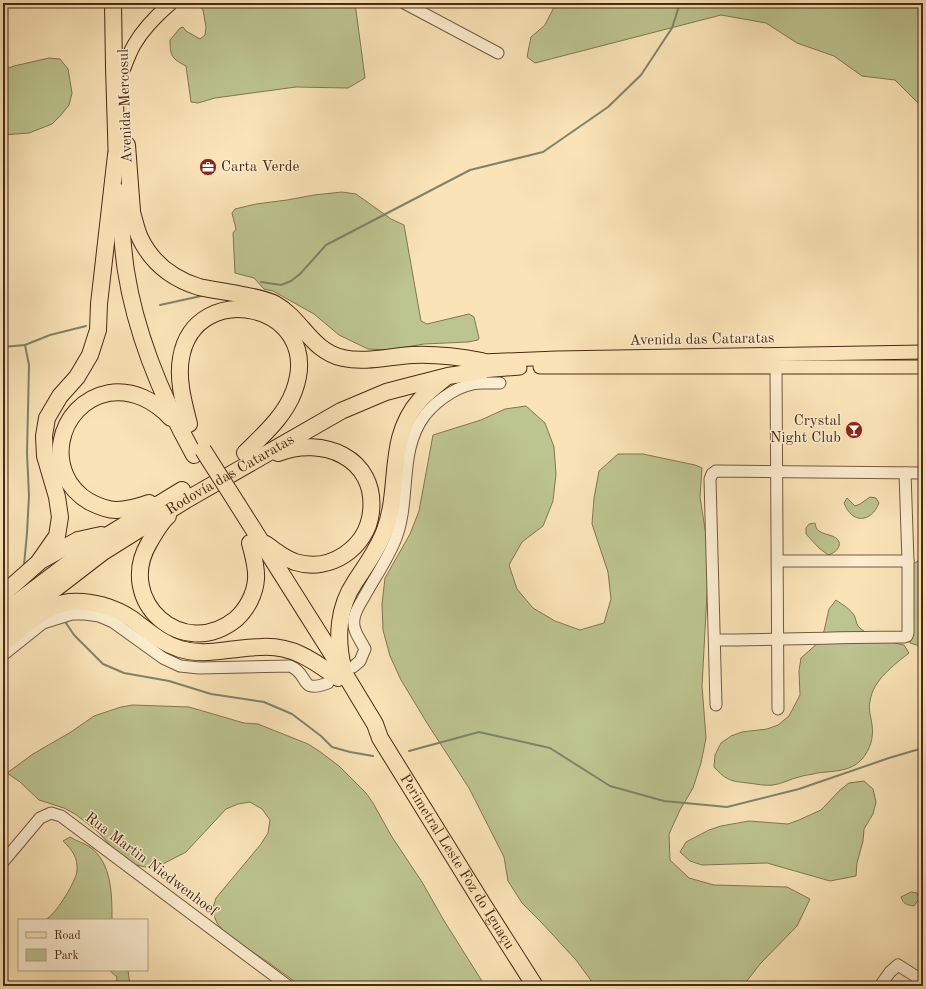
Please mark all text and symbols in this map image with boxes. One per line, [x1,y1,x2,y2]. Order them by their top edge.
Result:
street label: Avenida Mercosul [117,49,135,163]
office icon: Carta Verde [198,157,218,177]
place label: Carta Verde [221,160,299,175]
street label: Avenida das Cataratas [629,331,775,349]
place label: Crystal Night Club [770,414,841,446]
bar icon: Crystal Night Club [844,420,864,440]
street label: Rodovía das Cataratas [163,432,297,518]
street label: Perimetral Leste Foz do Iguaçu [397,772,517,952]
street label: Rua Martin Niedwenhoef [82,810,221,920]
legend [18,919,148,971]
text: Road [54,930,81,942]
text: Park [54,950,79,962]

